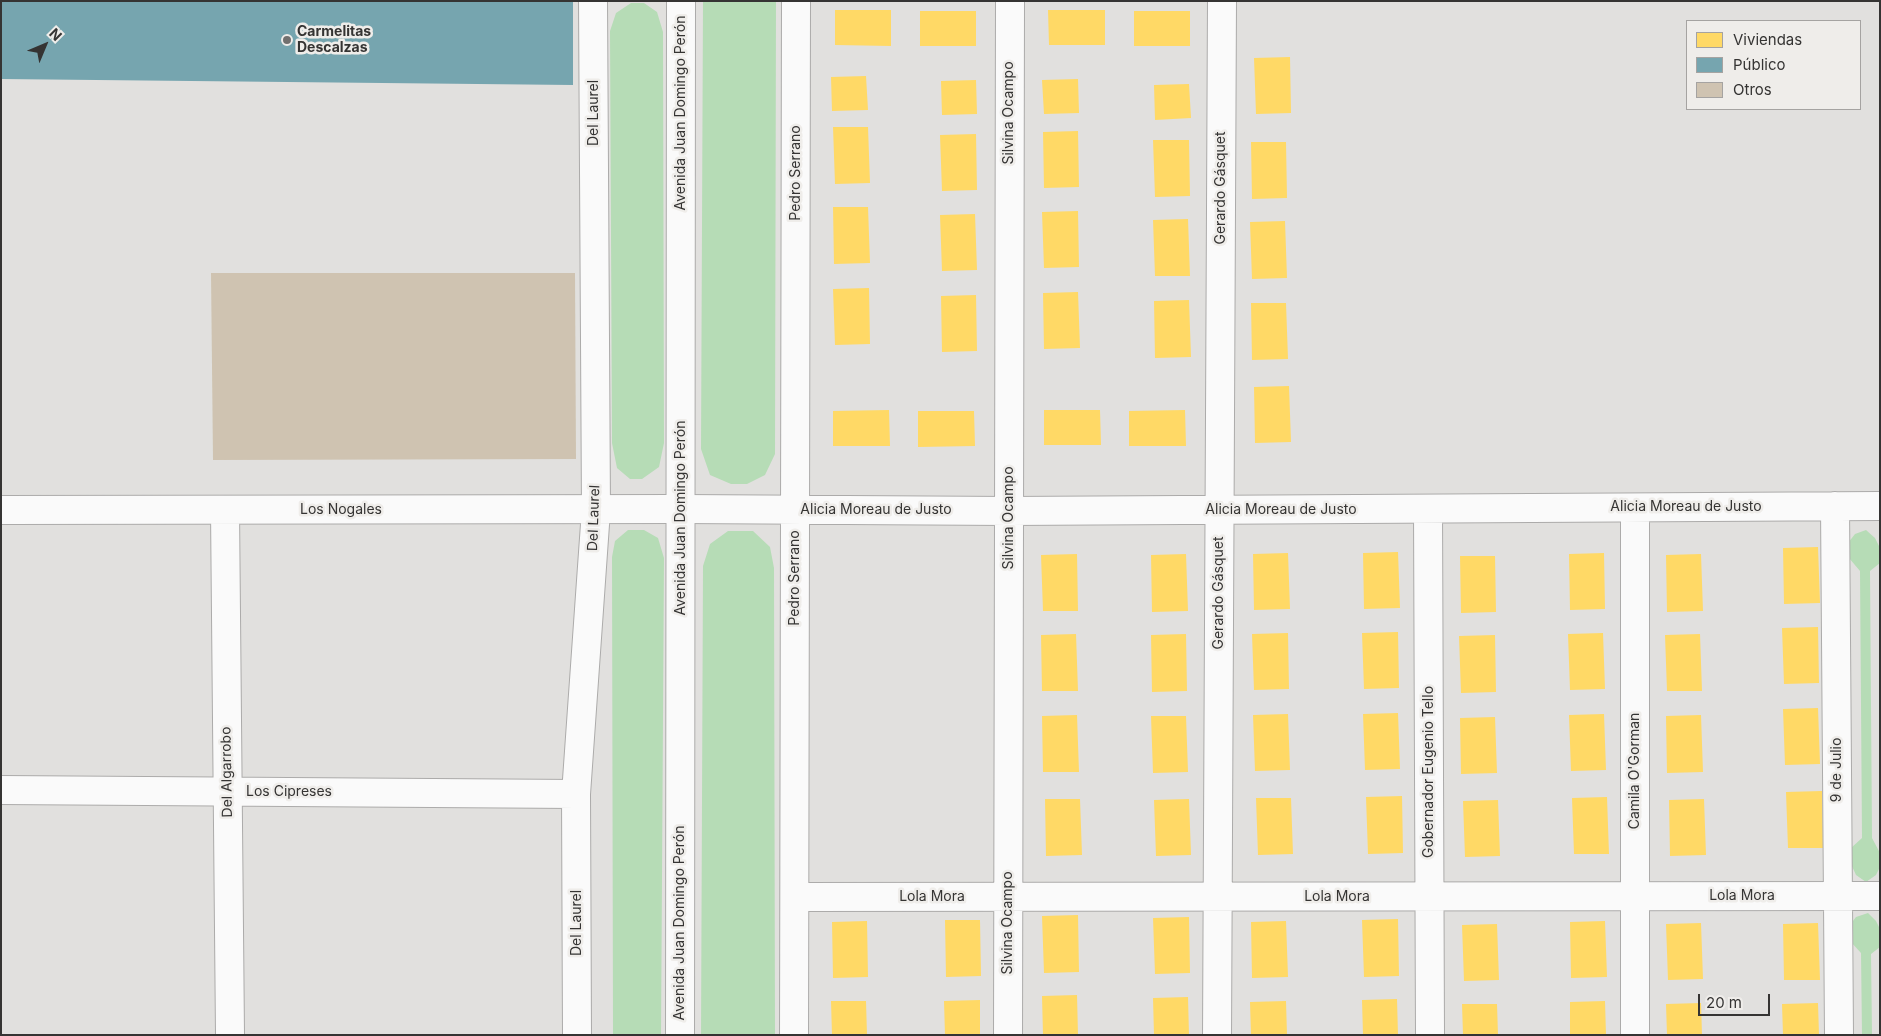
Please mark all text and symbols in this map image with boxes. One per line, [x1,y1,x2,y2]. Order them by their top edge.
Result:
street label: Avenida Juan Domingo Perón [673,16,689,210]
north arrow [20,20,70,70]
legend [1686,20,1861,110]
text: N [46,24,66,44]
place label: Carmelitas Descalzas [297,24,371,56]
text: Viviendas [1733,30,1802,49]
marker: Carmelitas Descalzas [281,34,293,46]
text: Público [1733,55,1785,74]
street label: Silvina Ocampo [1001,61,1017,165]
street label: Del Laurel [586,80,602,146]
text: Otros [1733,80,1772,99]
street label: Pedro Serrano [788,125,804,221]
street label: Gerardo Gásquet [1213,132,1229,244]
street label: Avenida Juan Domingo Perón [673,421,689,615]
street label: Silvina Ocampo [1001,466,1017,570]
street label: Del Laurel [584,485,604,551]
street label: Alicia Moreau de Justo [1610,499,1762,515]
street label: Los Nogales [300,502,382,518]
street label: Alicia Moreau de Justo [800,502,952,518]
street label: Alicia Moreau de Justo [1205,502,1357,518]
street label: Pedro Serrano [787,530,803,626]
street label: Gerardo Gásquet [1211,537,1227,649]
street label: Gobernador Eugenio Tello [1421,686,1437,858]
street label: Camila O'Gorman [1627,713,1643,829]
street label: Del Algarrobo [218,726,236,818]
street label: 9 de Julio [1829,738,1845,802]
street label: Los Cipreses [246,784,332,800]
street label: Avenida Juan Domingo Perón [672,826,688,1020]
street label: Silvina Ocampo [1000,871,1016,975]
street label: Lola Mora [1709,888,1775,904]
street label: Lola Mora [899,889,965,905]
street label: Lola Mora [1304,889,1370,905]
street label: Del Laurel [569,890,585,956]
scale bar [1701,984,1774,1016]
text: 20 m [1706,993,1742,1012]

